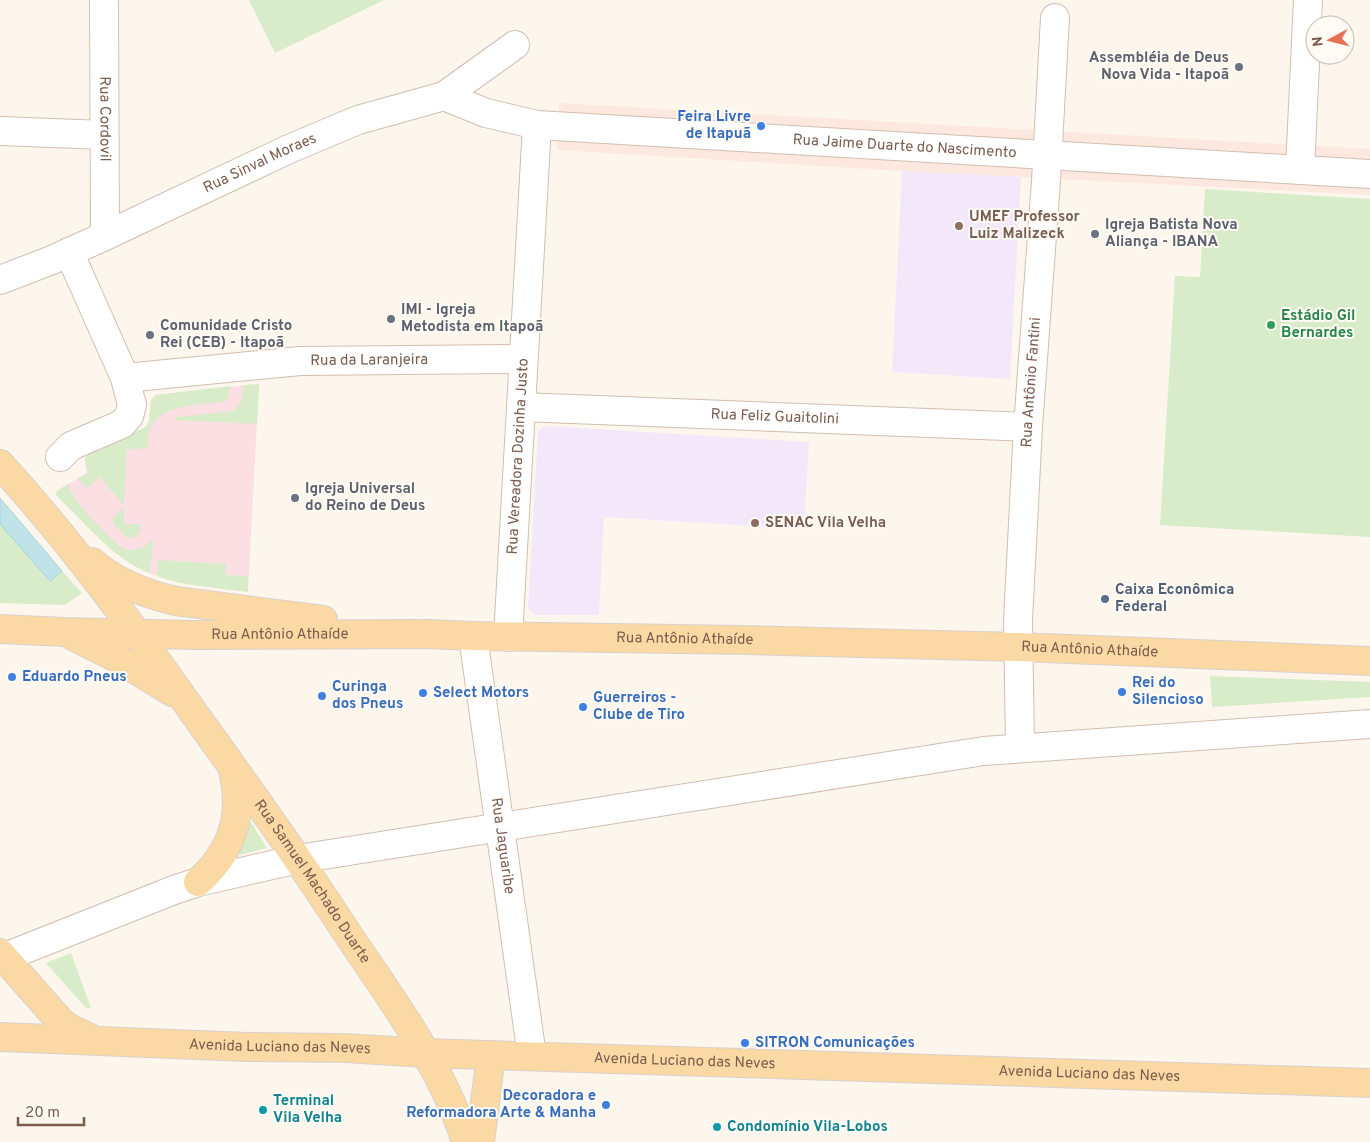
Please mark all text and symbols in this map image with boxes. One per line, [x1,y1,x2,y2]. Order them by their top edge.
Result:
north arrow [1305,15,1355,65]
text: N [1310,35,1328,47]
place label: Assembléia de Deus Nova Vida - Itapoã [1089,49,1229,85]
marker: Assembléia de Deus Nova Vida - Itapoã [1233,61,1245,73]
street label: Rua Cordovil [95,76,114,162]
place label: Feira Livre de Itapuã [677,108,751,144]
marker: Feira Livre de Itapuã [755,120,767,132]
street label: Rua Sinval Moraes [200,129,319,198]
street label: Rua Jaime Duarte do Nascimento [792,131,1017,163]
place label: UMEF Professor Luiz Malizeck [969,208,1081,244]
place label: Igreja Batista Nova Aliança - IBANA [1105,216,1238,252]
marker: UMEF Professor Luiz Malizeck [953,220,965,232]
marker: Igreja Batista Nova Aliança - IBANA [1089,228,1101,240]
place label: IMI - Igreja Metodista em Itapoã [401,301,543,337]
place label: Estádio Gil Bernardes [1281,307,1355,343]
marker: IMI - Igreja Metodista em Itapoã [385,313,397,325]
street label: Rua Antônio Fantini [1017,316,1046,448]
place label: Comunidade Cristo Rei (CEB) - Itapoã [160,317,292,353]
marker: Estádio Gil Bernardes [1265,319,1277,331]
marker: Comunidade Cristo Rei (CEB) - Itapoã [144,329,156,341]
street label: Rua da Laranjeira [310,350,428,370]
street label: Rua Vereadora Dozinha Justo [503,358,533,555]
street label: Rua Feliz Guaitolini [710,405,839,429]
place label: Igreja Universal do Reino de Deus [305,480,425,516]
marker: Igreja Universal do Reino de Deus [289,492,301,504]
place label: SENAC Vila Velha [765,514,886,533]
marker: SENAC Vila Velha [749,517,761,529]
place label: Caixa Econômica Federal [1115,581,1234,617]
marker: Caixa Econômica Federal [1099,593,1111,605]
street label: Rua Antônio Athaíde [211,625,349,644]
street label: Rua Antônio Athaíde [616,629,754,650]
street label: Rua Antônio Athaíde [1021,638,1159,662]
place label: Eduardo Pneus [22,668,127,687]
marker: Eduardo Pneus [6,671,18,683]
place label: Rei do Silencioso [1132,674,1204,710]
place label: Curinga dos Pneus [332,678,403,714]
place label: Select Motors [433,684,529,703]
marker: Rei do Silencioso [1116,686,1128,698]
marker: Select Motors [417,687,429,699]
place label: Guerreiros - Clube de Tiro [593,689,685,725]
marker: Curinga dos Pneus [316,690,328,702]
marker: Guerreiros - Clube de Tiro [577,701,589,713]
street label: Rua Samuel Machado Duarte [250,796,375,967]
street label: Rua Jaguaribe [486,796,519,896]
place label: SITRON Comunicações [755,1034,915,1053]
street label: Avenida Luciano das Neves [188,1035,371,1059]
marker: SITRON Comunicações [739,1037,751,1049]
street label: Avenida Luciano das Neves [593,1049,776,1074]
street label: Avenida Luciano das Neves [998,1062,1181,1086]
place label: Decoradora e Reformadora Arte & Manha [406,1087,596,1123]
place label: Terminal Vila Velha [273,1092,342,1128]
scale bar [18,1094,84,1126]
marker: Decoradora e Reformadora Arte & Manha [600,1099,612,1111]
text: 20 m [25,1104,60,1123]
marker: Terminal Vila Velha [257,1104,269,1116]
place label: Condomínio Vila-Lobos [727,1118,888,1137]
marker: Condomínio Vila-Lobos [711,1121,723,1133]

